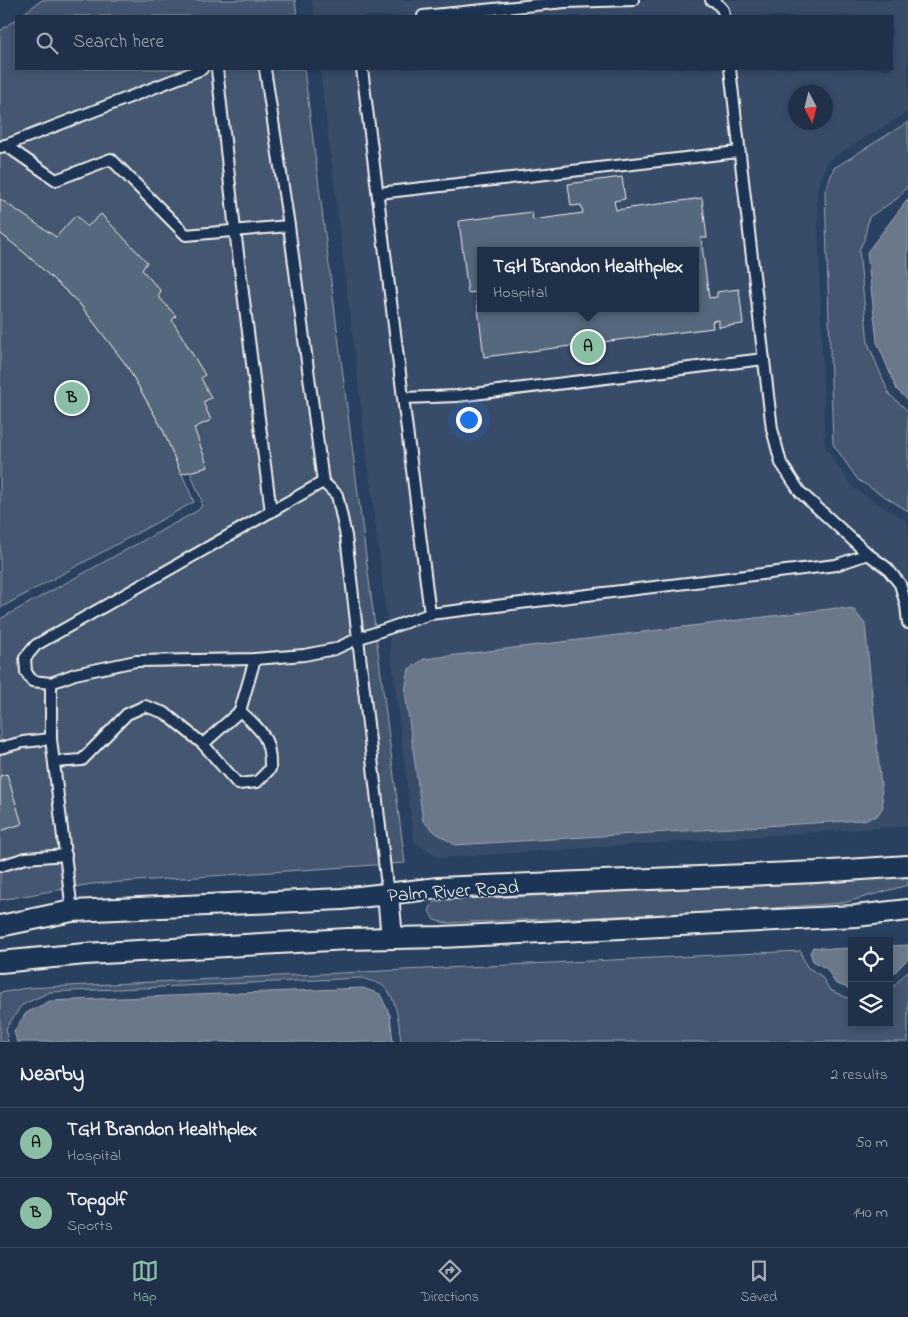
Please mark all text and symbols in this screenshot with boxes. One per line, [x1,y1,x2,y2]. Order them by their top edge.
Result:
search box [15,15,893,70]
icon: search [33,29,61,57]
text: Search here [73,29,164,56]
north arrow [788,85,833,130]
popup [477,247,699,312]
text: TGH Brandon Healthplex [493,254,683,281]
text: Hospital [493,281,547,305]
pin: A [572,328,604,366]
pin: B [56,379,88,417]
your location [456,407,482,433]
street label: Palm River Road [386,873,520,912]
map controls [848,937,893,1027]
button: locate [848,937,893,982]
button: layers [848,982,893,1027]
text: Nearby [20,1060,84,1090]
text: 2 results [830,1063,888,1087]
text: TGH Brandon Healthplex [67,1117,257,1144]
text: A [31,1131,41,1155]
text: 50 m [856,1131,888,1155]
text: Hospital [67,1144,121,1168]
text: Topgolf [67,1187,127,1214]
text: B [31,1201,41,1225]
text: 140 m [853,1201,888,1225]
text: Sports [67,1214,113,1238]
tab: Map [131,1257,159,1308]
tab: Directions [421,1257,479,1308]
tab: Saved [741,1257,777,1308]

